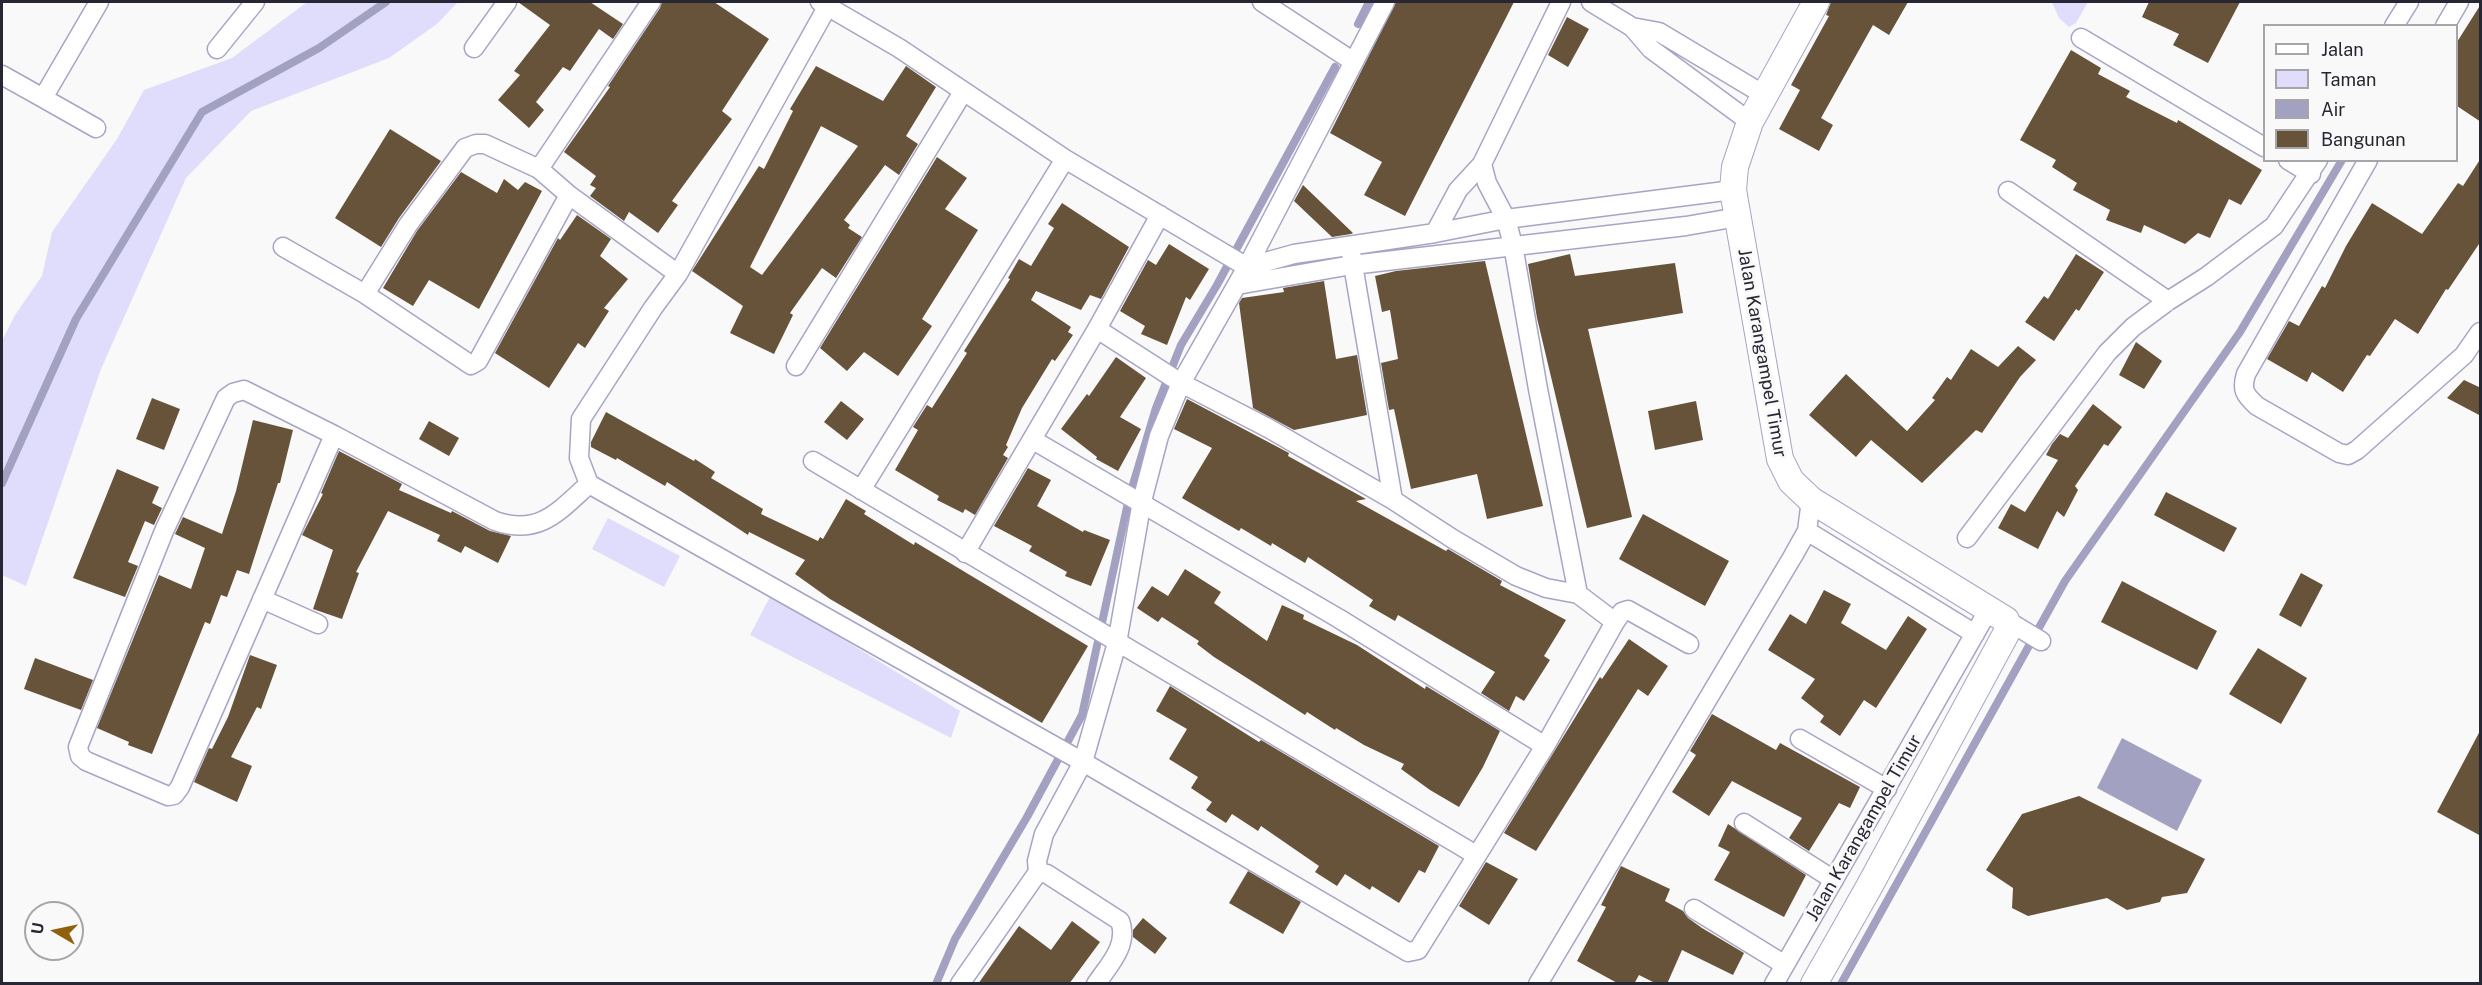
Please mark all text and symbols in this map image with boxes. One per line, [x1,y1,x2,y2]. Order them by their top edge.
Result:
legend [2263,24,2458,162]
text: Jalan [2321,39,2364,60]
text: Taman [2321,69,2376,90]
text: Air [2321,99,2345,120]
text: Bangunan [2321,129,2406,150]
street label: Jalan Karangampel Timur [1733,247,1791,459]
street label: Jalan Karangampel Timur [1802,731,1926,925]
north arrow [24,901,84,961]
text: U [27,921,48,936]

